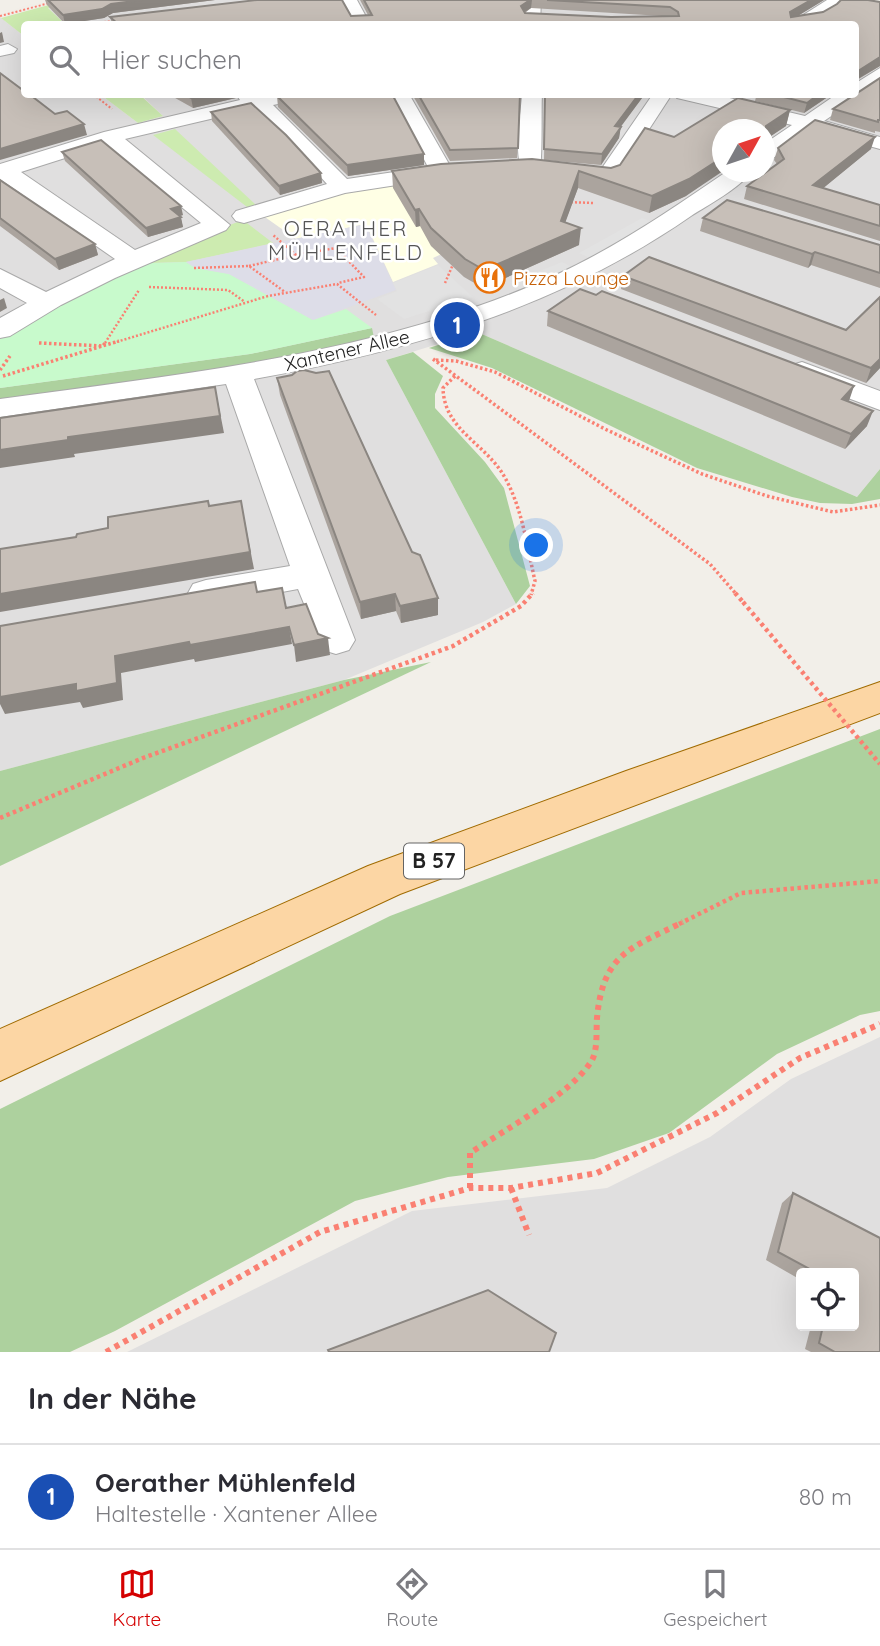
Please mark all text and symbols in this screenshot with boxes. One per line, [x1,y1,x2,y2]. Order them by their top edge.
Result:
search box [21,21,859,98]
icon: search [45,41,83,79]
text: Hier suchen [101,43,242,76]
north arrow [712,119,775,182]
district label: OERATHER MÜHLENFELD [268,215,424,265]
restaurant icon: Pizza Lounge [473,261,507,295]
place label: Pizza Lounge [513,266,629,290]
pin: 1 [434,299,480,351]
street label: Xantener Allee [282,324,412,376]
your location [519,528,553,562]
road number: B 57 [404,844,464,878]
map controls [796,1268,859,1331]
button: locate [796,1268,859,1331]
text: In der Nähe [28,1379,197,1417]
text: Oerather Mühlenfeld [95,1466,356,1499]
text: 1 [47,1482,55,1511]
text: 80 m [799,1482,852,1511]
text: Haltestelle · Xantener Allee [95,1499,378,1528]
tab: Karte [112,1565,161,1631]
tab: Route [386,1565,438,1631]
tab: Gespeichert [663,1565,767,1631]

